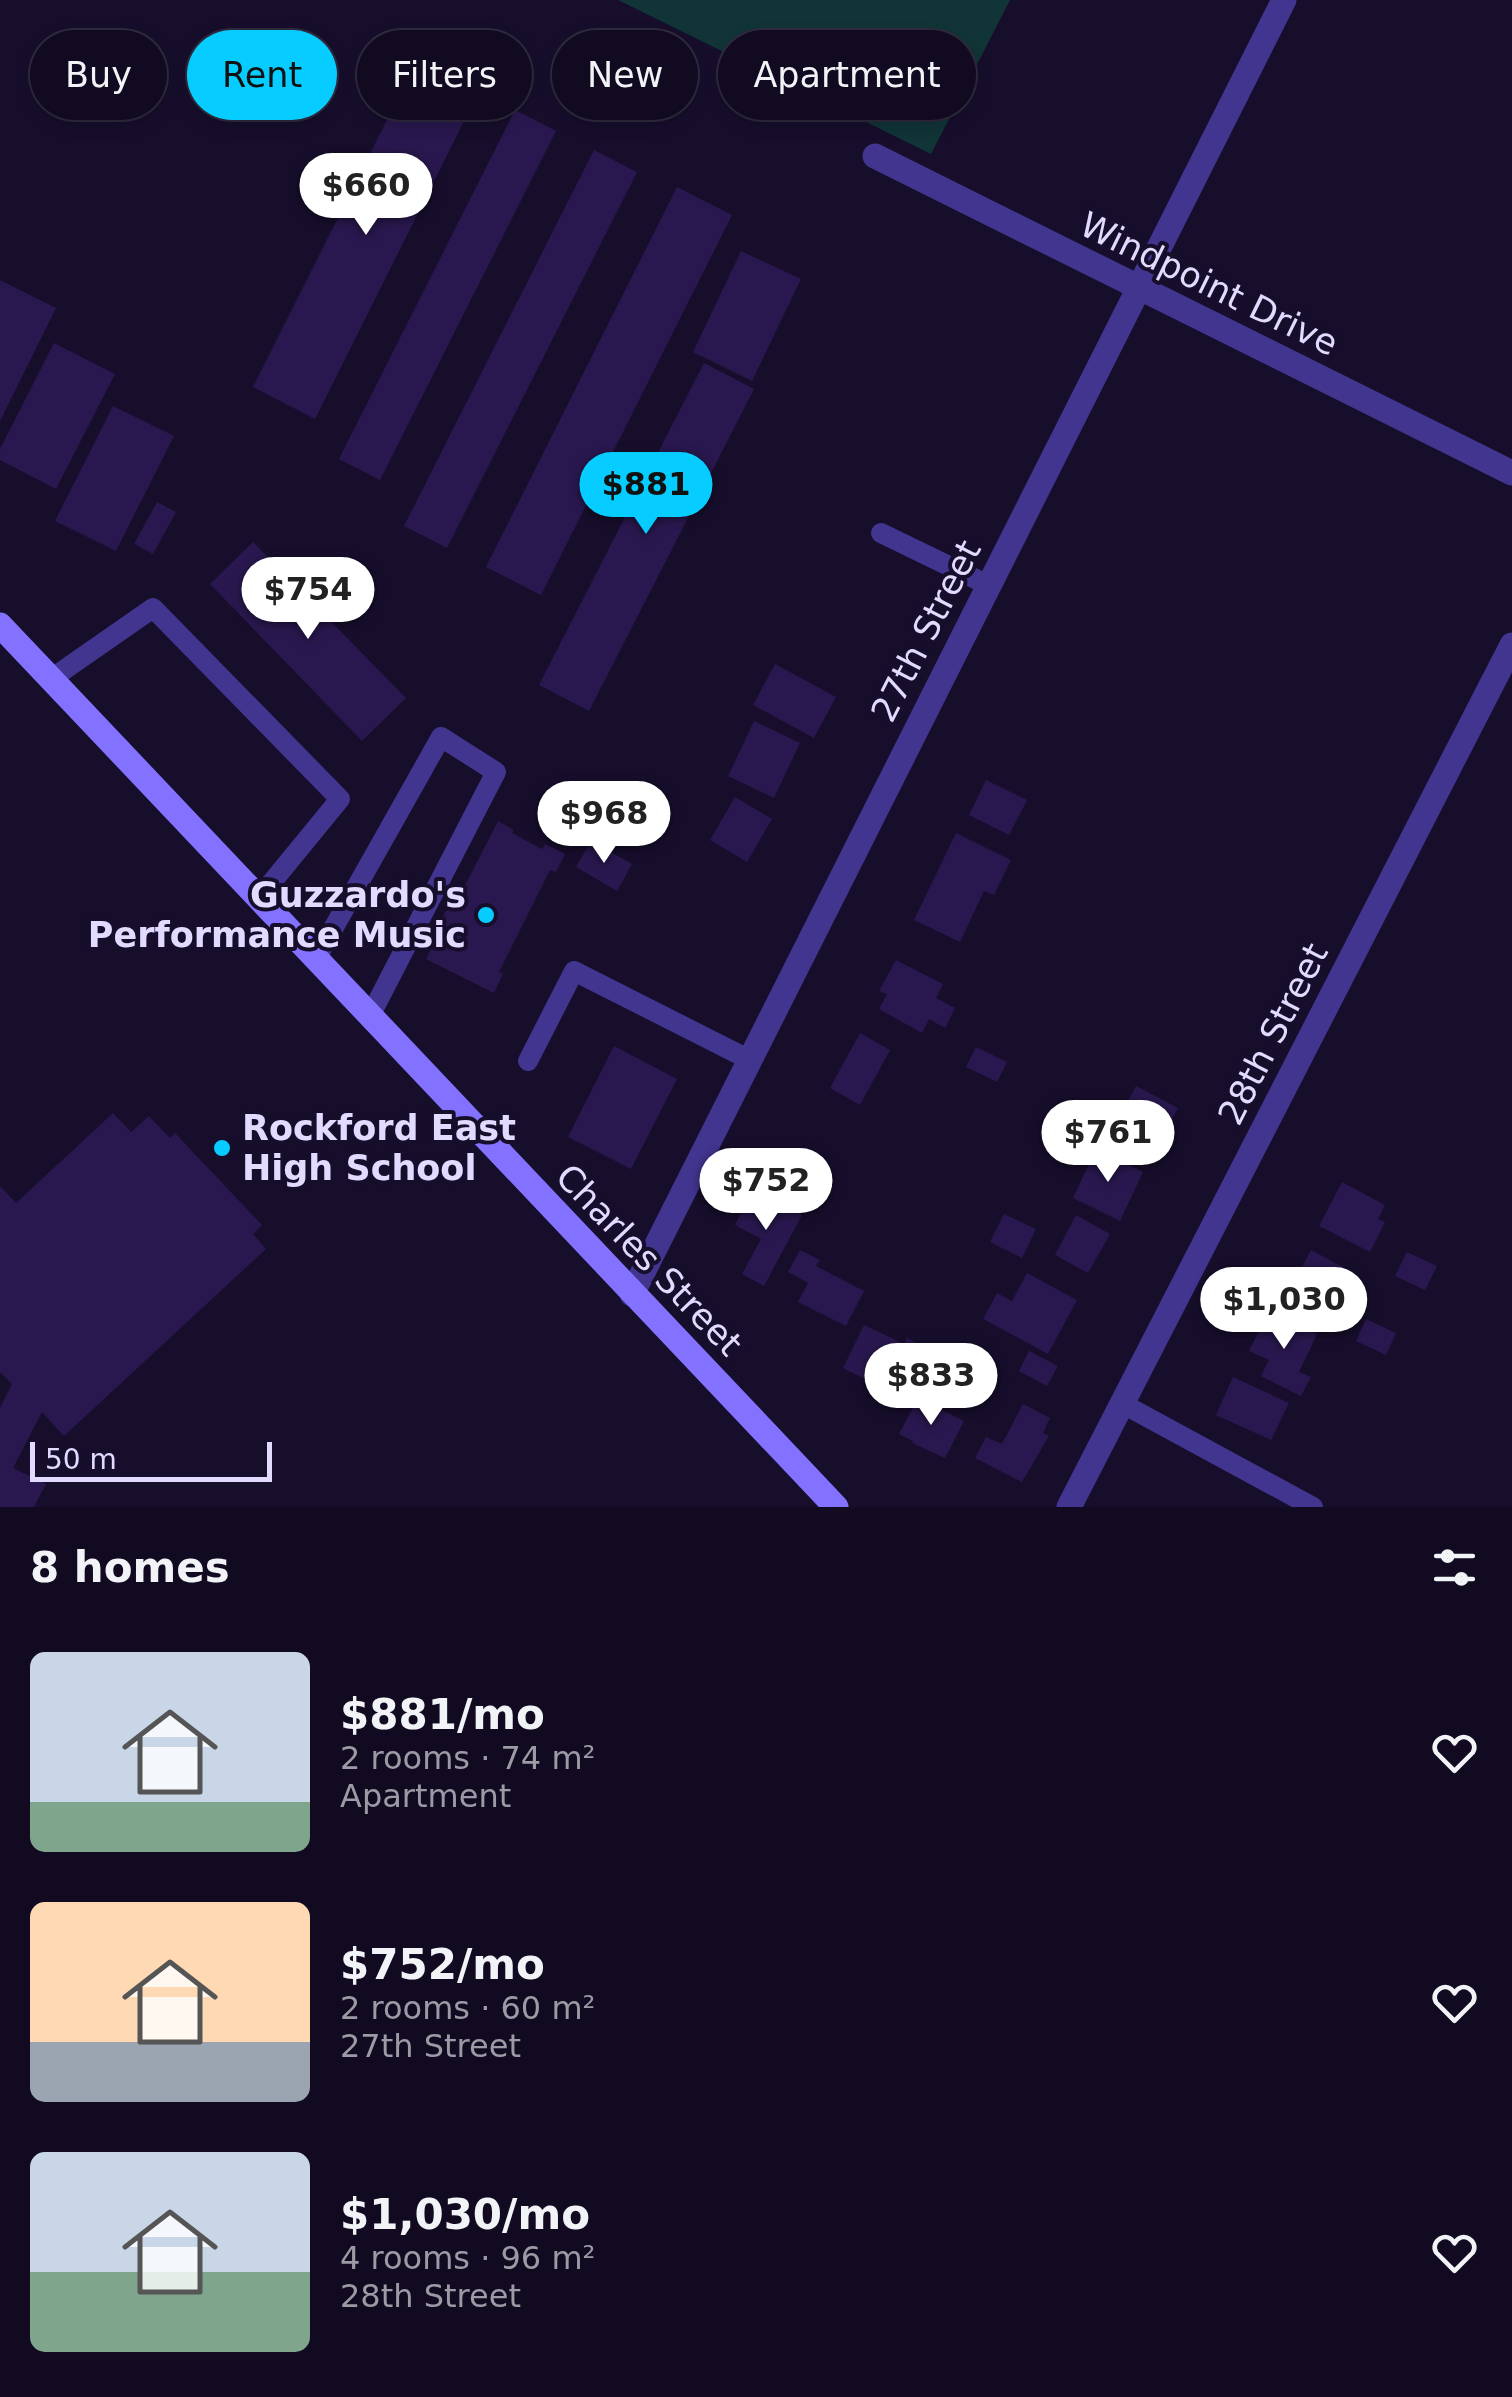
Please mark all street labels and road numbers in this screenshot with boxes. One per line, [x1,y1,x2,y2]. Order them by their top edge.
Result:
street label: Windpoint Drive [1074,204,1344,364]
street label: 27th Street [863,534,989,728]
street label: 28th Street [1210,937,1336,1131]
street label: Charles Street [548,1156,750,1364]

